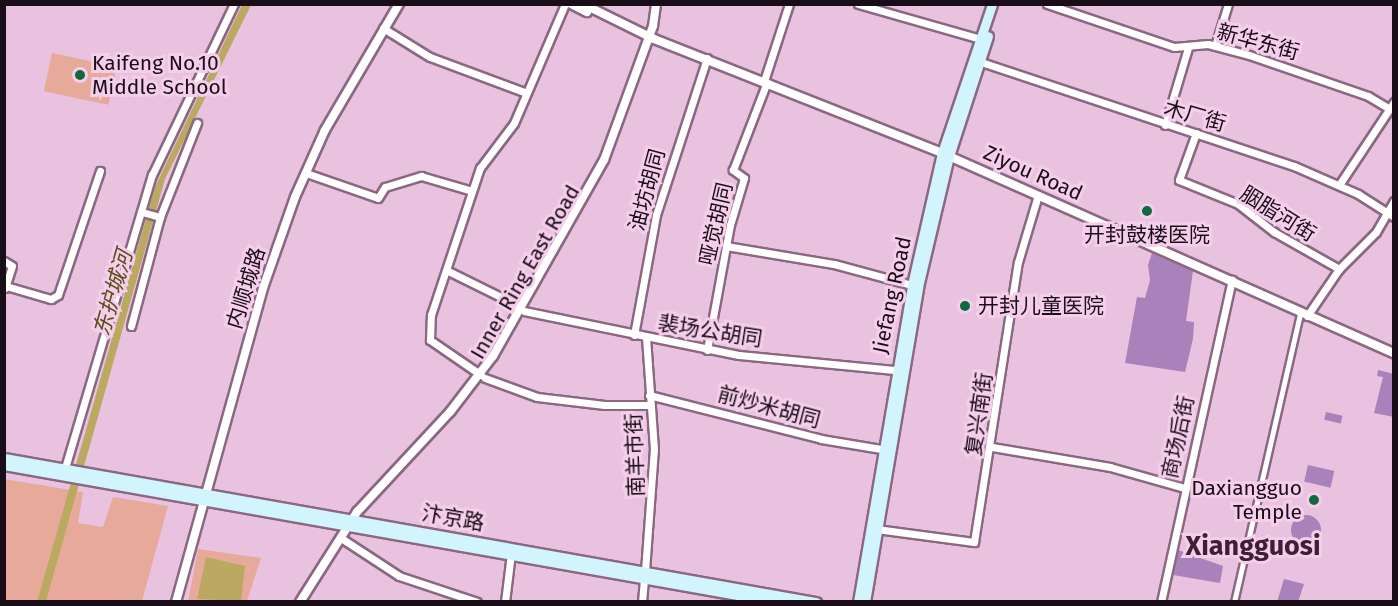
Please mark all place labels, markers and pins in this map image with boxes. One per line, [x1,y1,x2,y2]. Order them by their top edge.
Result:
place label: Kaifeng No.10 Middle School [92,50,227,100]
marker: Kaifeng No.10 Middle School [73,68,87,82]
marker: 开封鼓楼医院 [1138,202,1156,220]
place label: 开封鼓楼医院 [1084,222,1210,248]
place label: 开封儿童医院 [978,293,1104,319]
marker: 开封儿童医院 [956,297,974,315]
place label: Daxiangguo Temple [1191,475,1302,525]
marker: Daxiangguo Temple [1307,493,1321,507]

